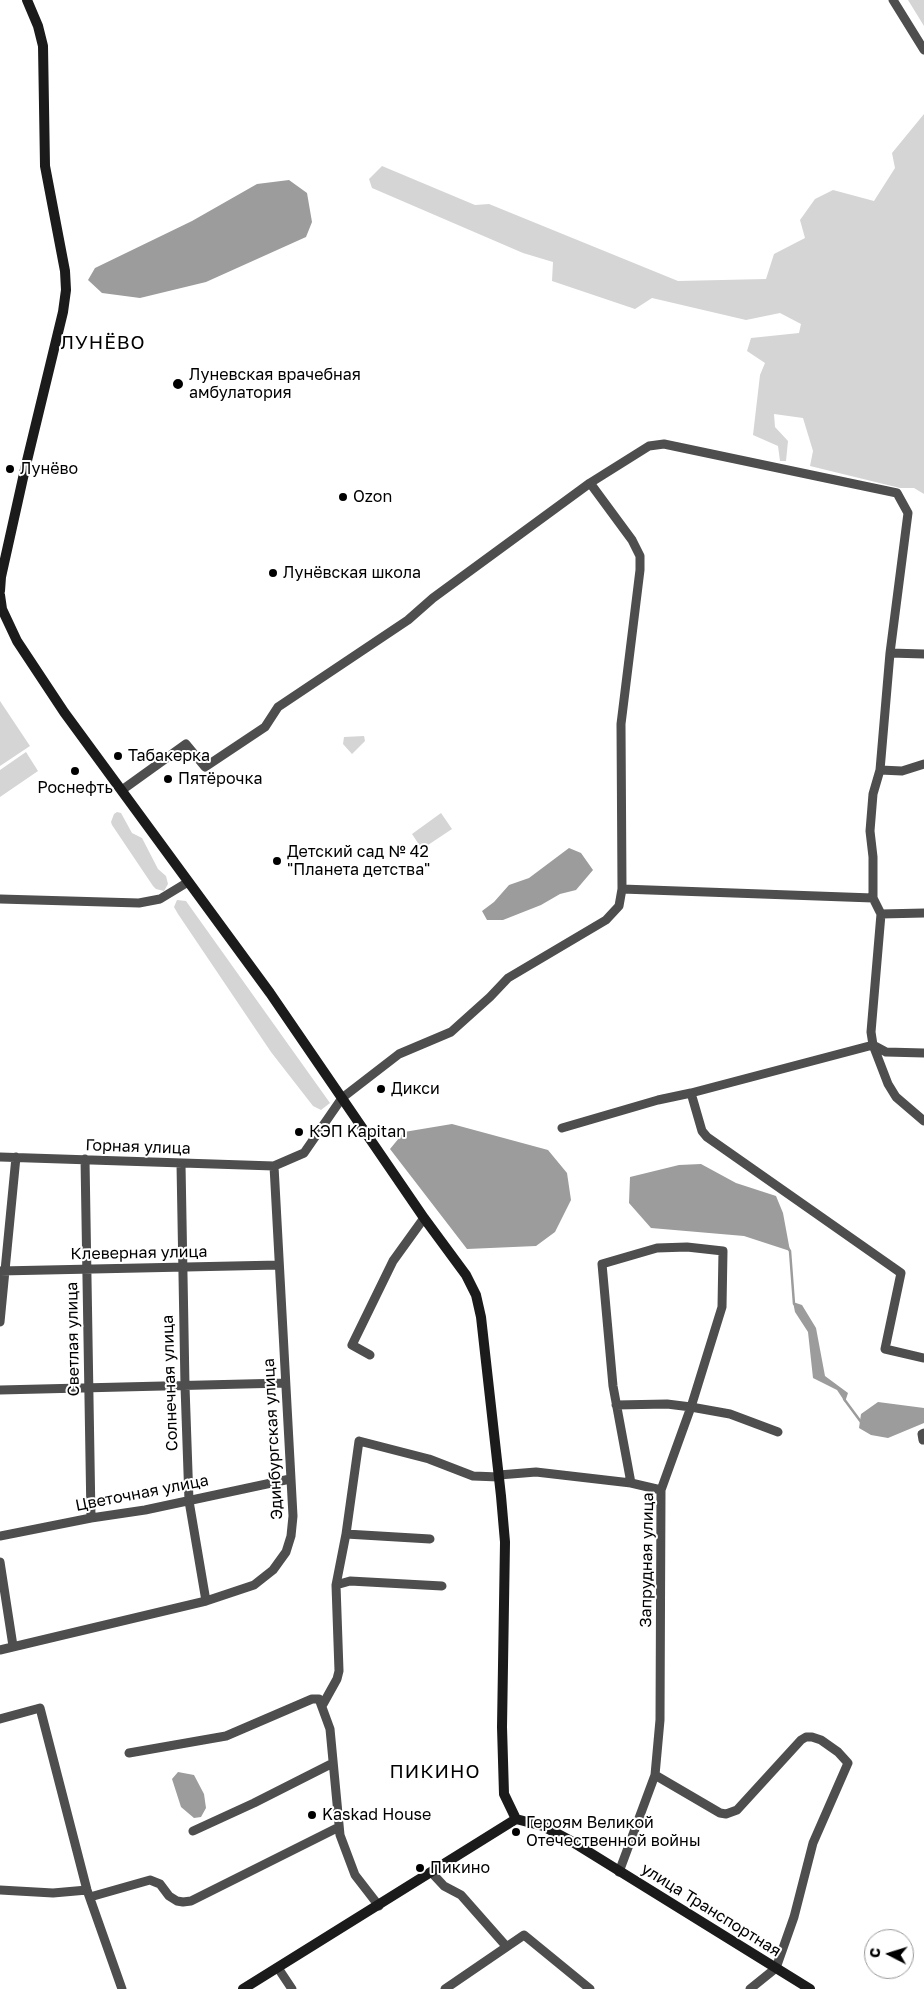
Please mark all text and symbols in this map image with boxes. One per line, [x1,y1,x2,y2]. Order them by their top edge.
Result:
district label: ЛУНЁВО [60,332,146,354]
place label: Луневская врачебная амбулатория [189,365,361,403]
marker: Луневская врачебная амбулатория [171,377,185,391]
place label: Лунёво [20,459,78,479]
marker: Лунёво [4,463,16,475]
place label: Ozon [353,487,392,507]
marker: Ozon [337,491,349,503]
place label: Лунёвская школа [283,563,421,583]
marker: Лунёвская школа [267,567,279,579]
place label: Табакерка [128,746,210,766]
marker: Табакерка [112,750,124,762]
marker: Роснефть [69,765,81,777]
place label: Пятёрочка [178,769,262,789]
marker: Пятёрочка [162,773,174,785]
place label: Роснефть [37,778,113,798]
place label: Детский сад № 42 "Планета детства" [287,842,430,880]
marker: Детский сад № 42 "Планета детства" [271,855,283,867]
place label: Дикси [391,1079,440,1099]
marker: Дикси [375,1083,387,1095]
place label: КЭП Kapitan [309,1122,406,1142]
marker: КЭП Kapitan [293,1126,305,1138]
street label: Горная улица [85,1136,191,1158]
street label: Клеверная улица [70,1242,208,1264]
street label: Светлая улица [62,1282,84,1396]
street label: Солнечная улица [158,1315,182,1451]
street label: Эдинбургская улица [259,1358,287,1520]
street label: Цветочная улица [74,1471,210,1515]
street label: Запрудная улица [636,1492,658,1628]
district label: ПИКИНО [389,1761,481,1783]
place label: Kaskad House [322,1805,431,1825]
marker: Kaskad House [306,1809,318,1821]
place label: Героям Великой Отечественной войны [526,1813,701,1851]
marker: Героям Великой Отечественной войны [510,1826,522,1838]
place label: Пикино [430,1858,490,1878]
street label: улица Транспортная [637,1859,785,1961]
marker: Пикино [414,1862,426,1874]
north arrow [864,1929,914,1979]
text: С [866,1947,883,1958]

